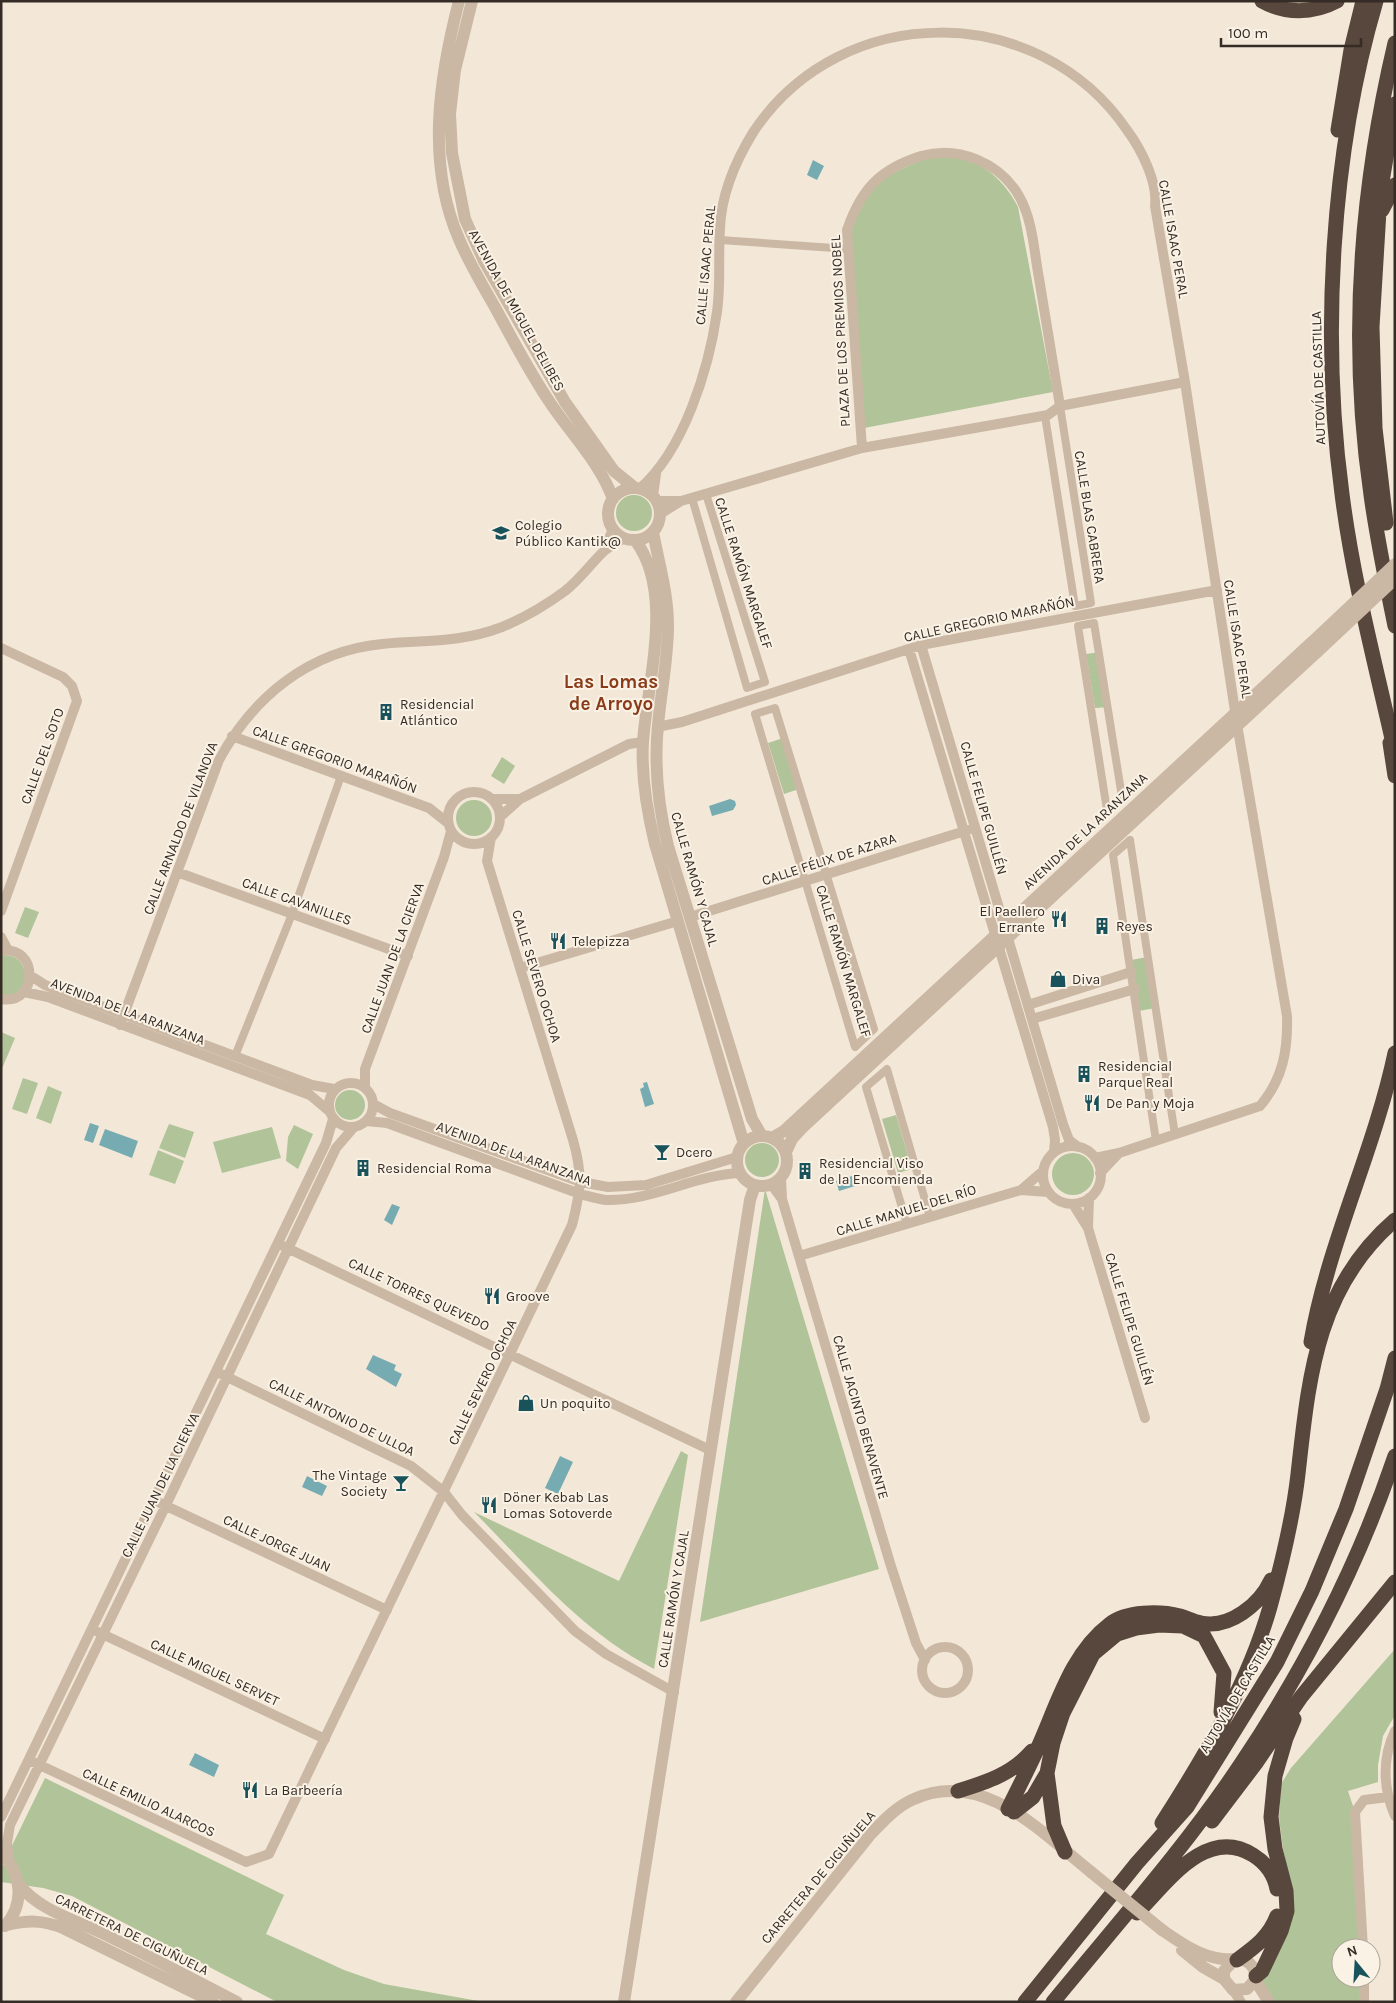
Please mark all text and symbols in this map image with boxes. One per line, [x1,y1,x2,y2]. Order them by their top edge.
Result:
scale bar [1221,15,1361,47]
text: 100 m [1228,24,1268,42]
street label: CALLE ISAAC PERAL [1155,178,1192,300]
street label: CALLE ISAAC PERAL [692,204,719,326]
street label: AVENIDA DE MIGUEL DELIBES [465,226,568,394]
street label: PLAZA DE LOS PREMIOS NOBEL [827,234,854,427]
street label: AUTOVÍA DE CASTILLA [1307,311,1329,445]
street label: CALLE BLAS CABRERA [1071,449,1108,585]
street label: CALLE RAMÓN MARGALEF [711,495,776,651]
place label: Colegio Público Kantik@ [515,517,621,550]
school or university icon: Colegio Público Kantik@ [491,523,511,543]
street label: CALLE ISAAC PERAL [1220,578,1255,700]
street label: CALLE GREGORIO MARAÑÓN [902,593,1076,646]
district label: Las Lomas de Arroyo [564,671,658,715]
place label: Residencial Atlántico [400,696,474,729]
building icon: Residencial Atlántico [376,702,396,722]
street label: CALLE DEL SOTO [17,706,68,807]
street label: CALLE GREGORIO MARAÑÓN [250,722,419,797]
street label: CALLE ARNALDO DE VILANOVA [140,739,221,917]
street label: CALLE FELIPE GUILLÉN [956,739,1012,877]
street label: AVENIDA DE LA ARANZANA [1020,769,1151,894]
street label: CALLE RAMÓN Y CAJAL [667,810,722,949]
street label: CALLE FÉLIX DE AZARA [759,829,899,889]
street label: CALLE CAVANILLES [240,874,354,929]
street label: CALLE JUAN DE LA CIERVA [357,880,428,1036]
street label: CALLE RAMÓN MARGALEF [812,883,875,1039]
place label: El Paellero Errante [980,903,1045,936]
street label: CALLE SEVERO OCHOA [508,908,565,1045]
restaurant icon: El Paellero Errante [1049,909,1069,929]
building icon: Reyes [1092,916,1112,936]
place label: Reyes [1116,918,1153,935]
restaurant icon: Telepizza [548,931,568,951]
place label: Telepizza [572,933,630,950]
shop icon: Diva [1048,969,1068,989]
place label: Diva [1072,971,1100,988]
street label: AVENIDA DE LA ARANZANA [48,974,207,1049]
place label: Residencial Parque Real [1098,1058,1173,1091]
building icon: Residencial Parque Real [1074,1064,1094,1084]
restaurant icon: De Pan y Moja [1082,1093,1102,1113]
place label: De Pan y Moja [1106,1095,1194,1112]
street label: AVENIDA DE LA ARANZANA [434,1117,594,1190]
bar icon: Dcero [652,1142,672,1162]
place label: Dcero [676,1144,712,1161]
place label: Residencial Viso de la Encomienda [819,1155,933,1188]
building icon: Residencial Roma [353,1158,373,1178]
place label: Residencial Roma [377,1160,492,1177]
building icon: Residencial Viso de la Encomienda [795,1161,815,1181]
street label: CALLE MANUEL DEL RÍO [834,1180,978,1240]
street label: CALLE FELIPE GUILLÉN [1101,1250,1159,1388]
street label: CALLE TORRES QUEVEDO [345,1254,492,1335]
restaurant icon: Groove [482,1286,502,1306]
place label: Groove [506,1288,550,1305]
street label: CALLE SEVERO OCHOA [445,1316,520,1448]
street label: CALLE JACINTO BENAVENTE [829,1333,892,1501]
street label: CALLE ANTONIO DE ULLOA [266,1375,417,1460]
shop icon: Un poquito [516,1393,536,1413]
place label: Un poquito [540,1395,611,1412]
street label: CALLE JUAN DE LA CIERVA [118,1410,203,1561]
place label: The Vintage Society [312,1467,387,1500]
bar icon: The Vintage Society [391,1473,411,1493]
place label: Döner Kebab Las Lomas Sotoverde [503,1489,612,1522]
restaurant icon: Döner Kebab Las Lomas Sotoverde [479,1495,499,1515]
street label: CALLE JORGE JUAN [220,1511,333,1576]
street label: CALLE RAMÓN Y CAJAL [654,1529,693,1669]
street label: AUTOVÍA DE CASTILLA [1195,1632,1279,1756]
street label: CALLE MIGUEL SERVET [148,1635,282,1710]
street label: CALLE EMILIO ALARCOS [80,1764,218,1841]
restaurant icon: La Barbeería [240,1780,260,1800]
place label: La Barbeería [264,1782,343,1799]
street label: CARRETERA DE CIGUÑUELA [758,1807,879,1947]
street label: CARRETERA DE CIGUÑUELA [52,1890,211,1979]
north arrow [1331,1938,1381,1988]
text: N [1345,1941,1360,1961]

